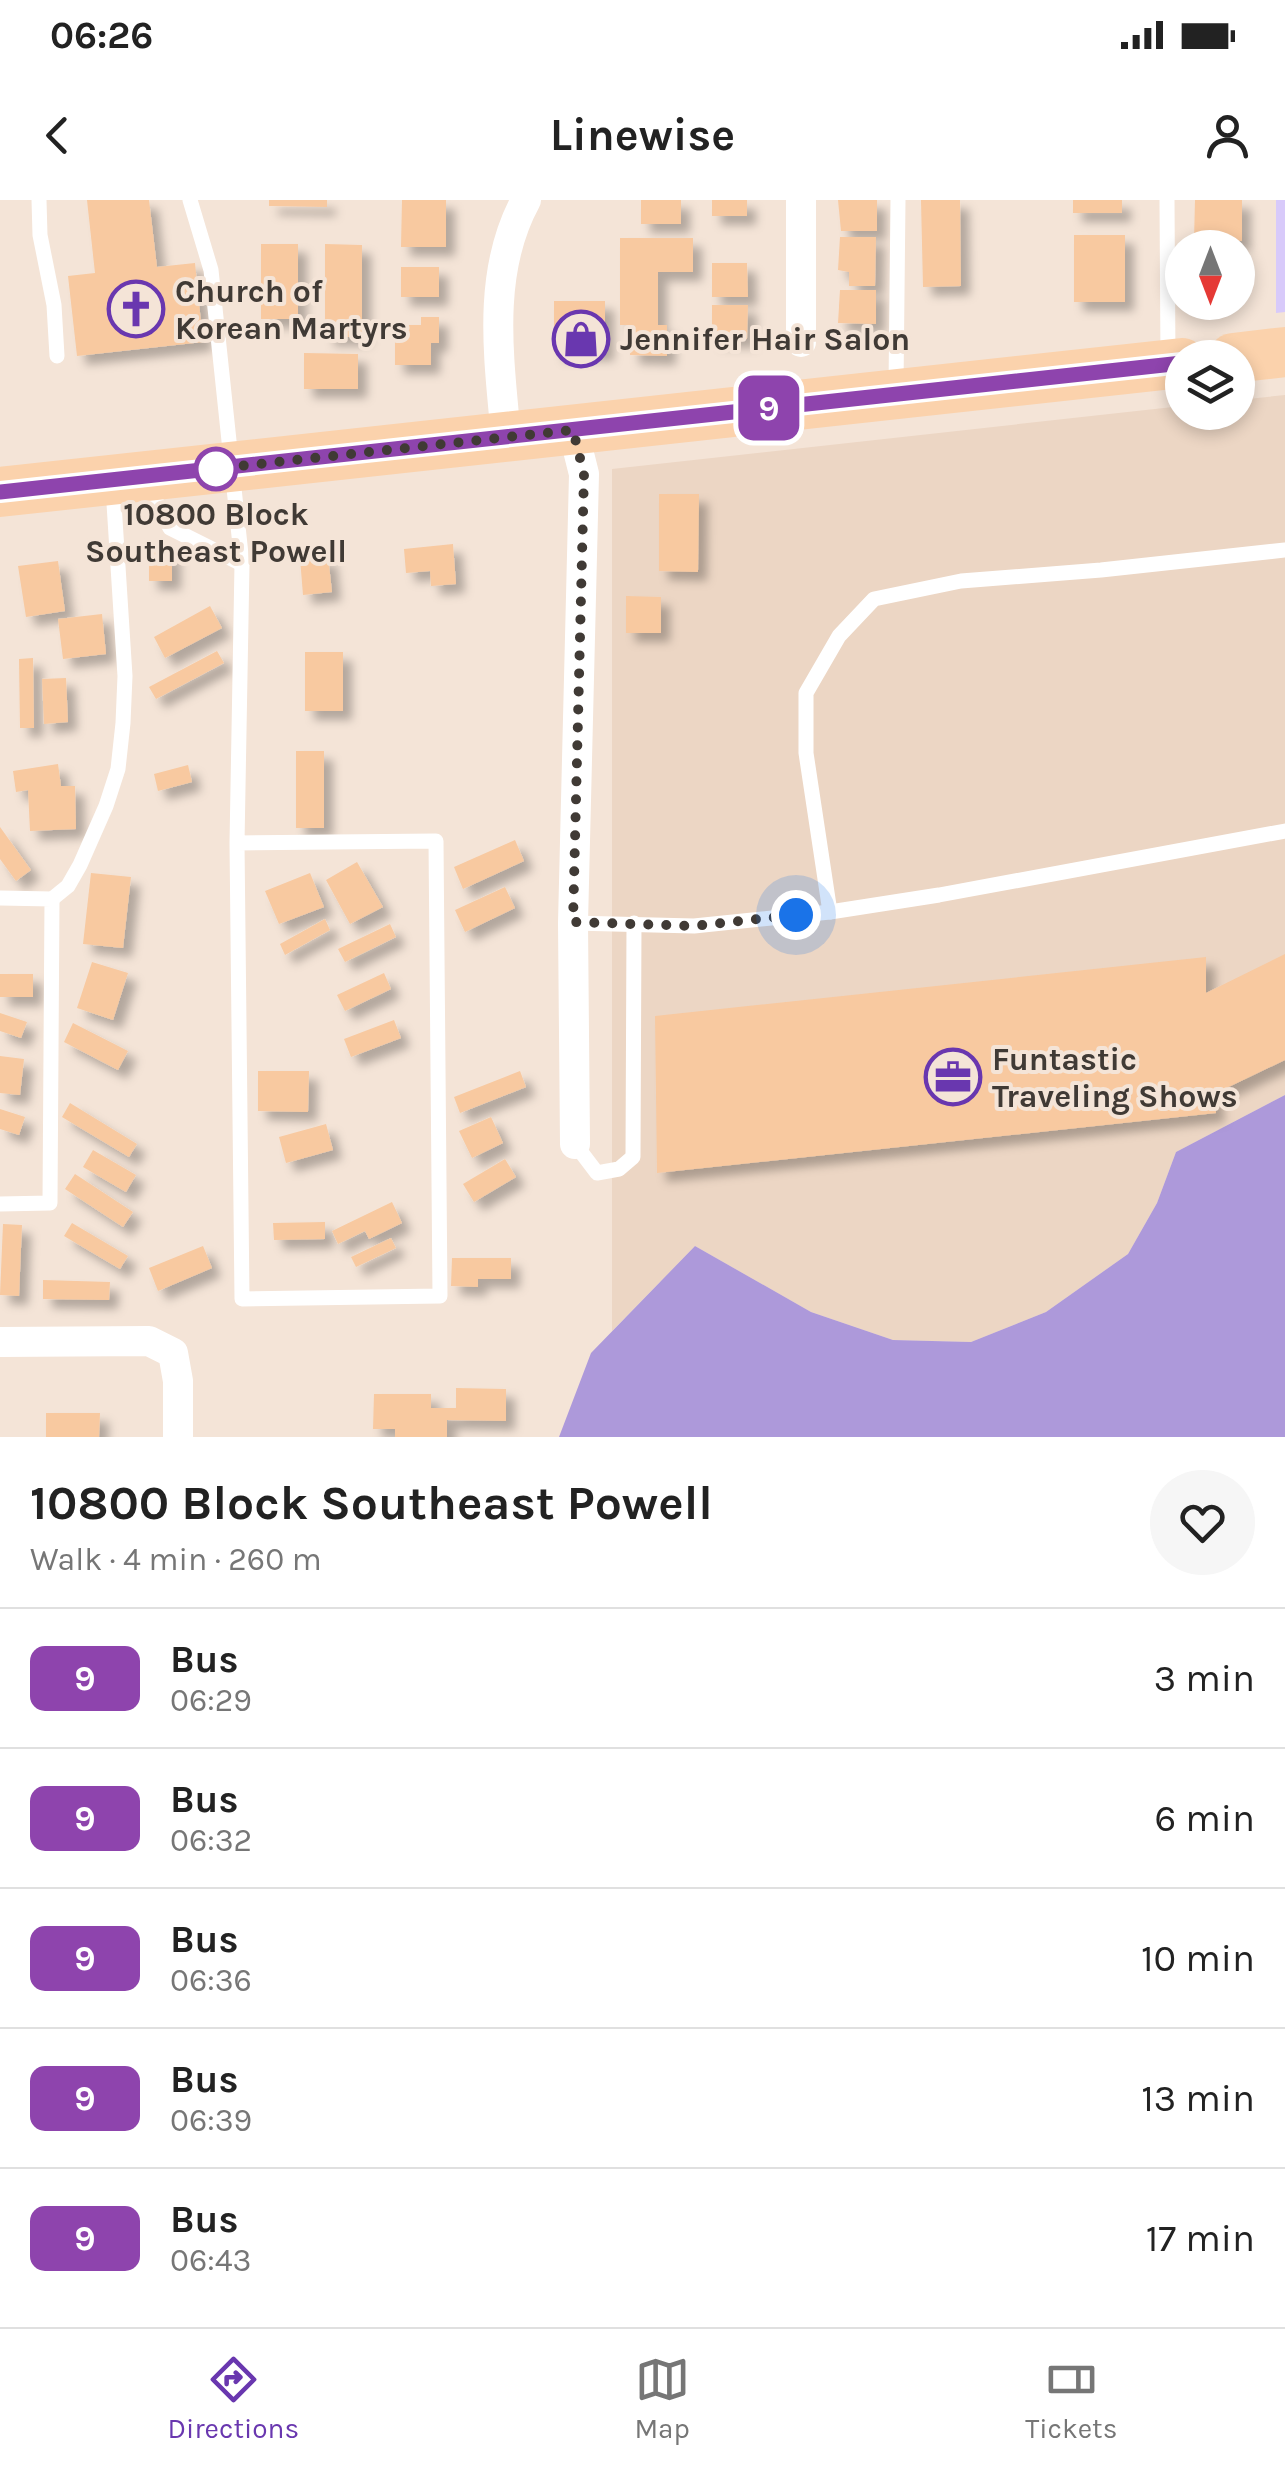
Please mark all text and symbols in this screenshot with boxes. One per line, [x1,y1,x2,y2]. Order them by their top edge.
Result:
text: 06:26 [50,13,153,58]
icon: back [30,108,85,163]
icon: person [1200,108,1255,163]
text: Linewise [550,109,735,161]
north arrow [1165,230,1255,320]
map controls [1165,230,1255,430]
place label: Church of Korean Martyrs [175,273,408,347]
church icon: Church of Korean Martyrs [106,279,166,339]
shop icon: Jennifer Hair Salon [551,309,611,369]
place label: Jennifer Hair Salon [620,321,910,358]
button: layers [1165,340,1255,430]
line badge: 9 [736,376,802,440]
text: 9 [758,388,780,429]
marker: 10800 Block Southeast Powell [195,448,237,490]
place label: 10800 Block Southeast Powell [85,496,347,570]
your location [771,890,821,940]
place label: Funtastic Traveling Shows [992,1041,1238,1115]
office icon: Funtastic Traveling Shows [923,1047,983,1107]
button: heart [1150,1470,1255,1575]
text: 10800 Block Southeast Powell [30,1475,713,1531]
text: Walk · 4 min · 260 m [30,1541,322,1578]
text: Bus [170,1637,239,1682]
text: 3 min [1154,1656,1255,1701]
text: 9 [74,1658,96,1699]
text: 06:29 [170,1682,252,1719]
text: Bus [170,1777,239,1822]
text: 6 min [1154,1796,1255,1841]
text: 9 [74,1798,96,1839]
text: 06:32 [170,1822,252,1859]
text: Bus [170,1917,239,1962]
text: 10 min [1141,1936,1255,1981]
text: 9 [74,1938,96,1979]
text: 06:36 [170,1962,252,1999]
text: Bus [170,2057,239,2102]
text: 13 min [1141,2076,1255,2121]
text: 9 [74,2078,96,2119]
text: 06:39 [170,2102,252,2139]
text: Bus [170,2197,239,2242]
text: 17 min [1146,2216,1255,2261]
text: 9 [74,2218,96,2259]
text: 06:43 [170,2242,251,2279]
tab: Directions [168,2352,299,2445]
tab: Map [634,2352,690,2445]
tab: Tickets [1025,2352,1117,2445]

